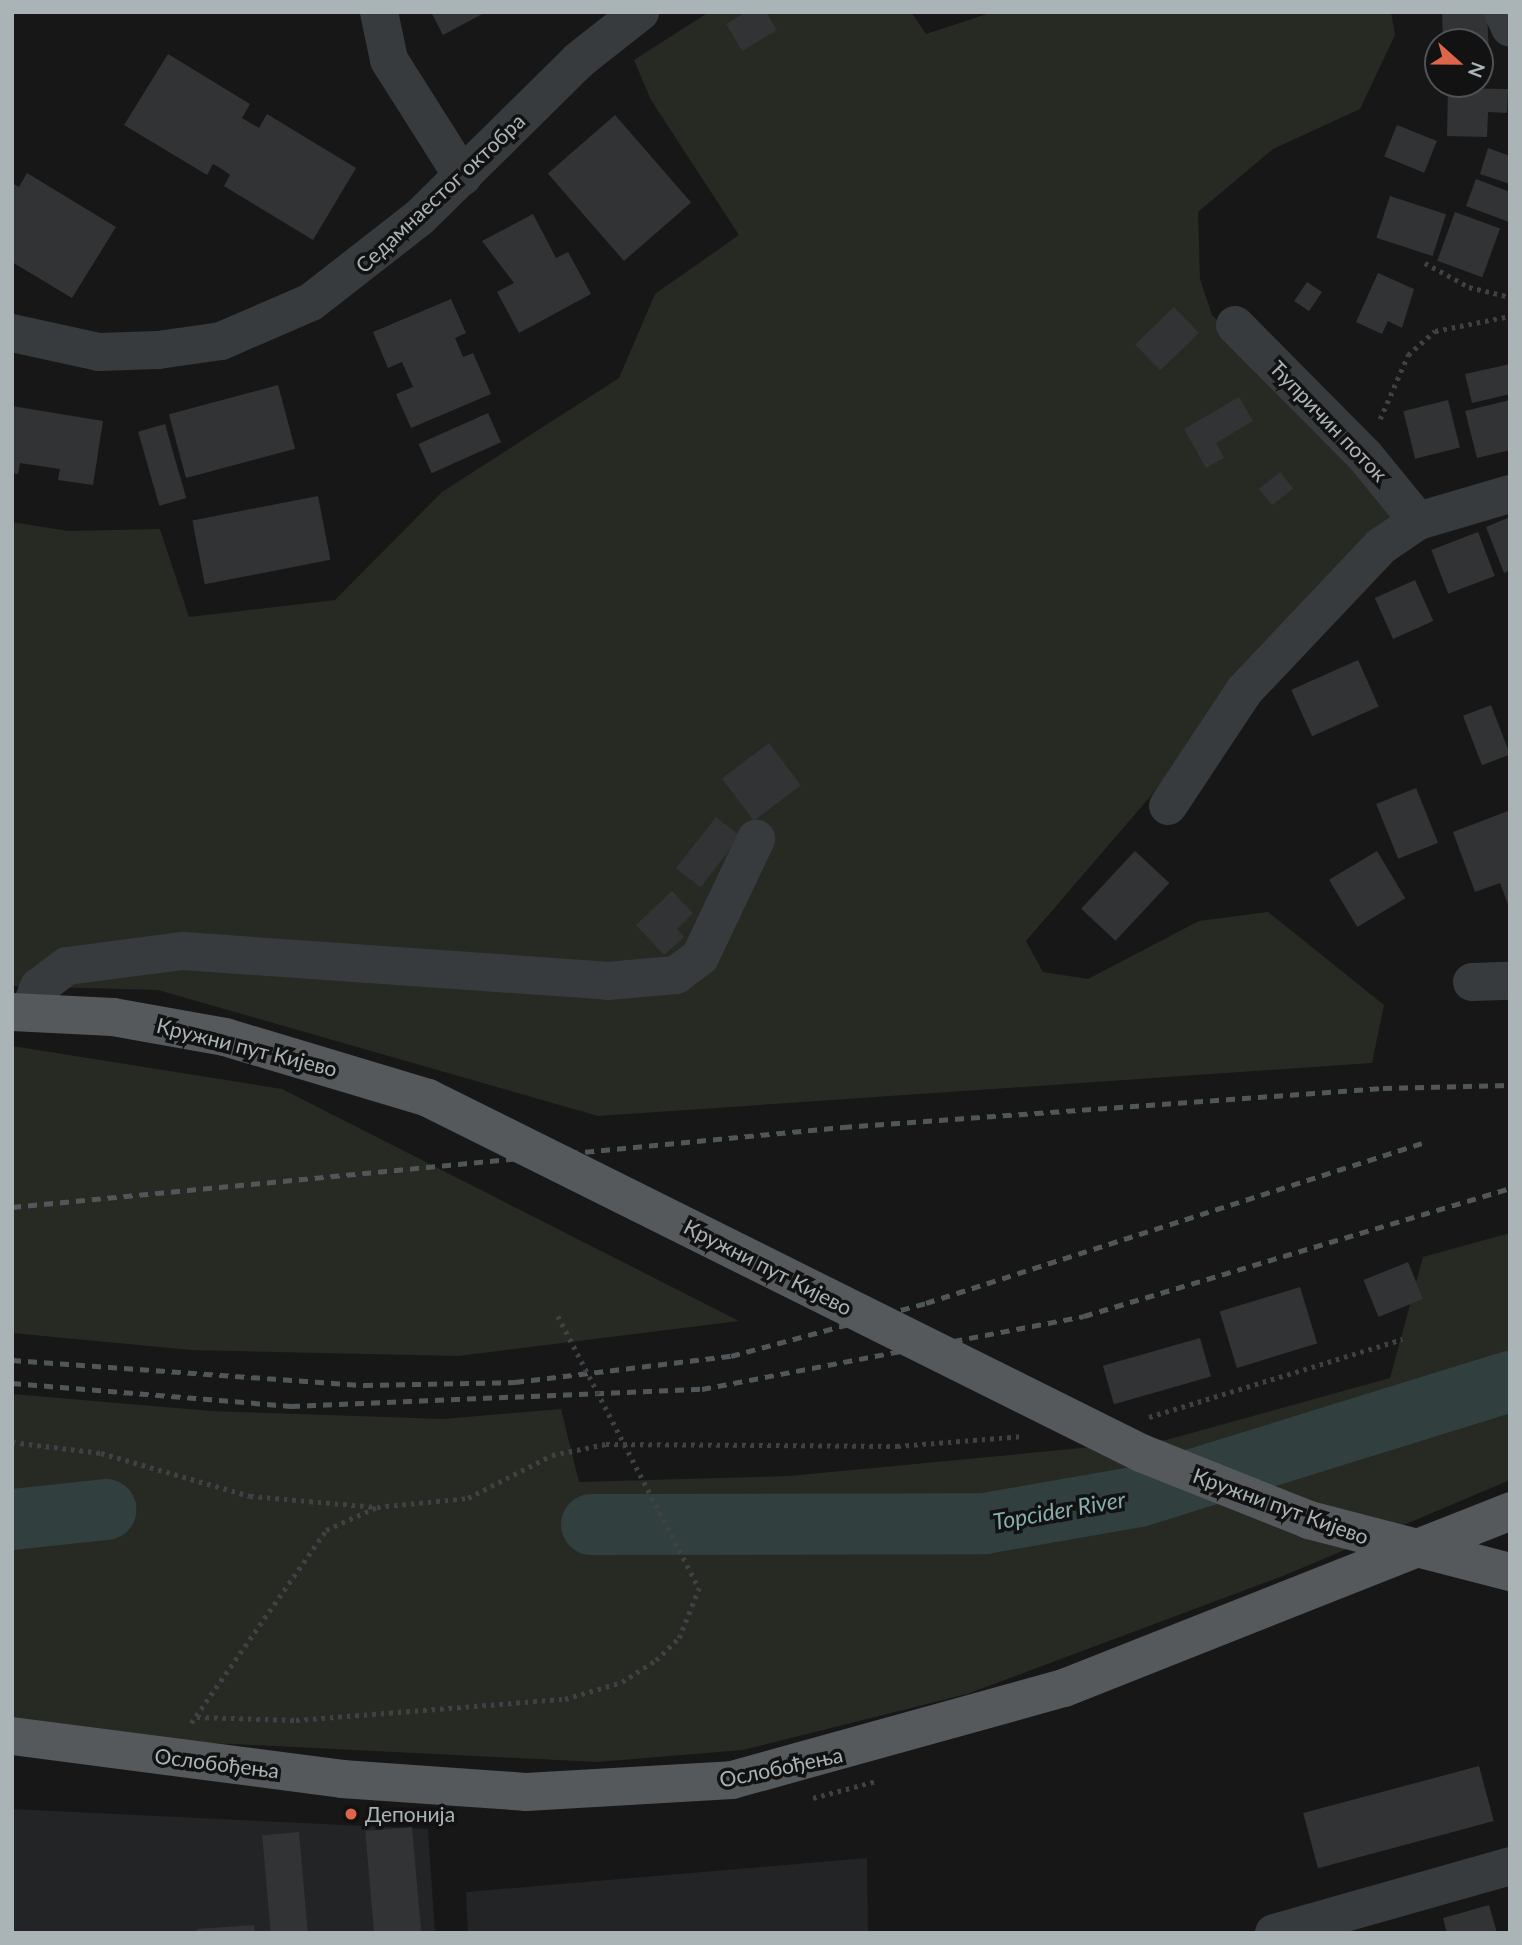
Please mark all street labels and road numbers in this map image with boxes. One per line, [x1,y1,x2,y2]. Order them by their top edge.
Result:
street label: Седамнаестог октобра [350,108,530,278]
street label: Ћупричин поток [1265,355,1393,487]
street label: Кружни пут Кијево [154,1012,340,1082]
street label: Кружни пут Кијево [680,1214,856,1320]
street label: Кружни пут Кијево [1190,1462,1372,1550]
street label: Ослобођења [717,1742,845,1792]
street label: Ослобођења [153,1743,281,1783]

